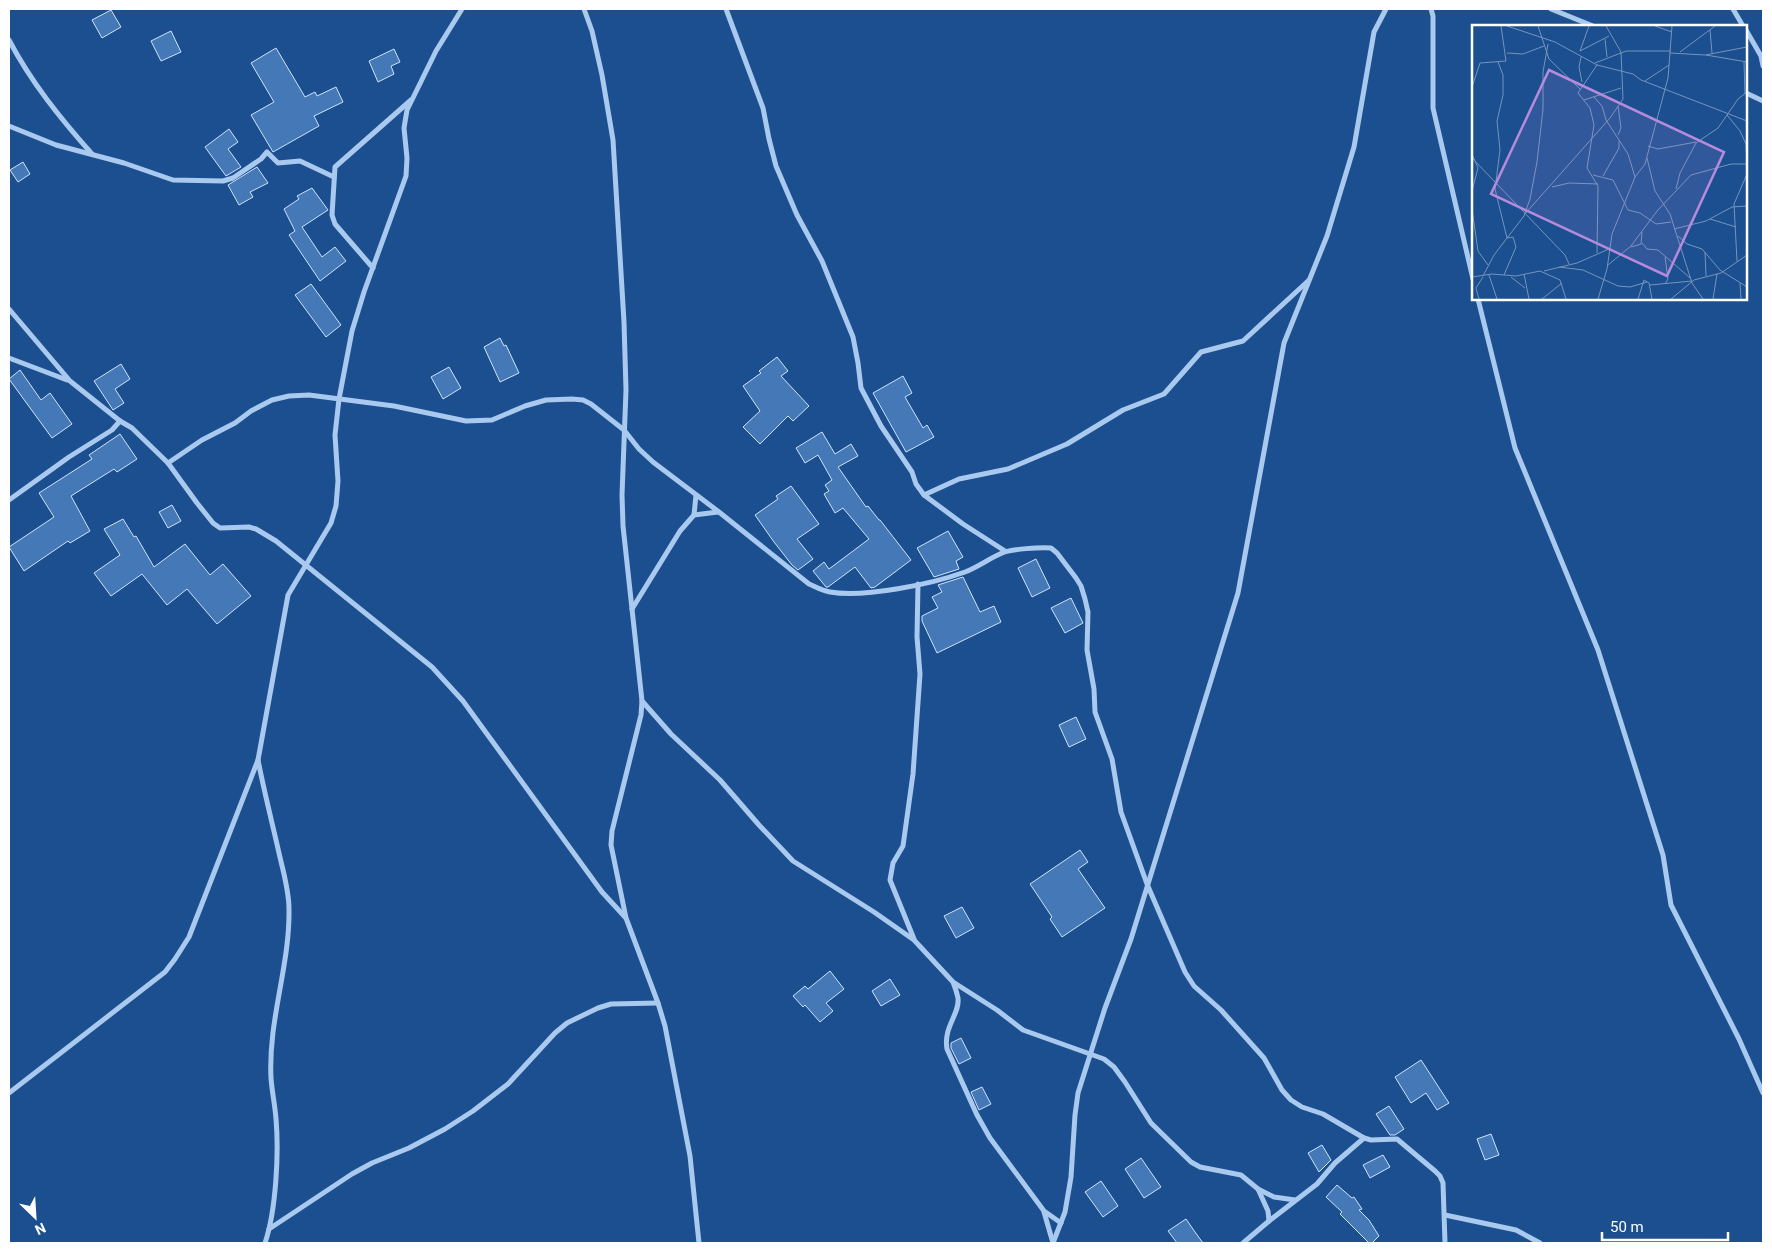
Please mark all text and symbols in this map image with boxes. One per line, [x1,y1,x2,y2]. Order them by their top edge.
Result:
inset map [1472,25,1747,300]
north arrow [10,1192,60,1242]
scale bar [1602,1210,1728,1242]
text: 50 m [1610,1218,1644,1236]
text: N [33,1219,48,1238]

